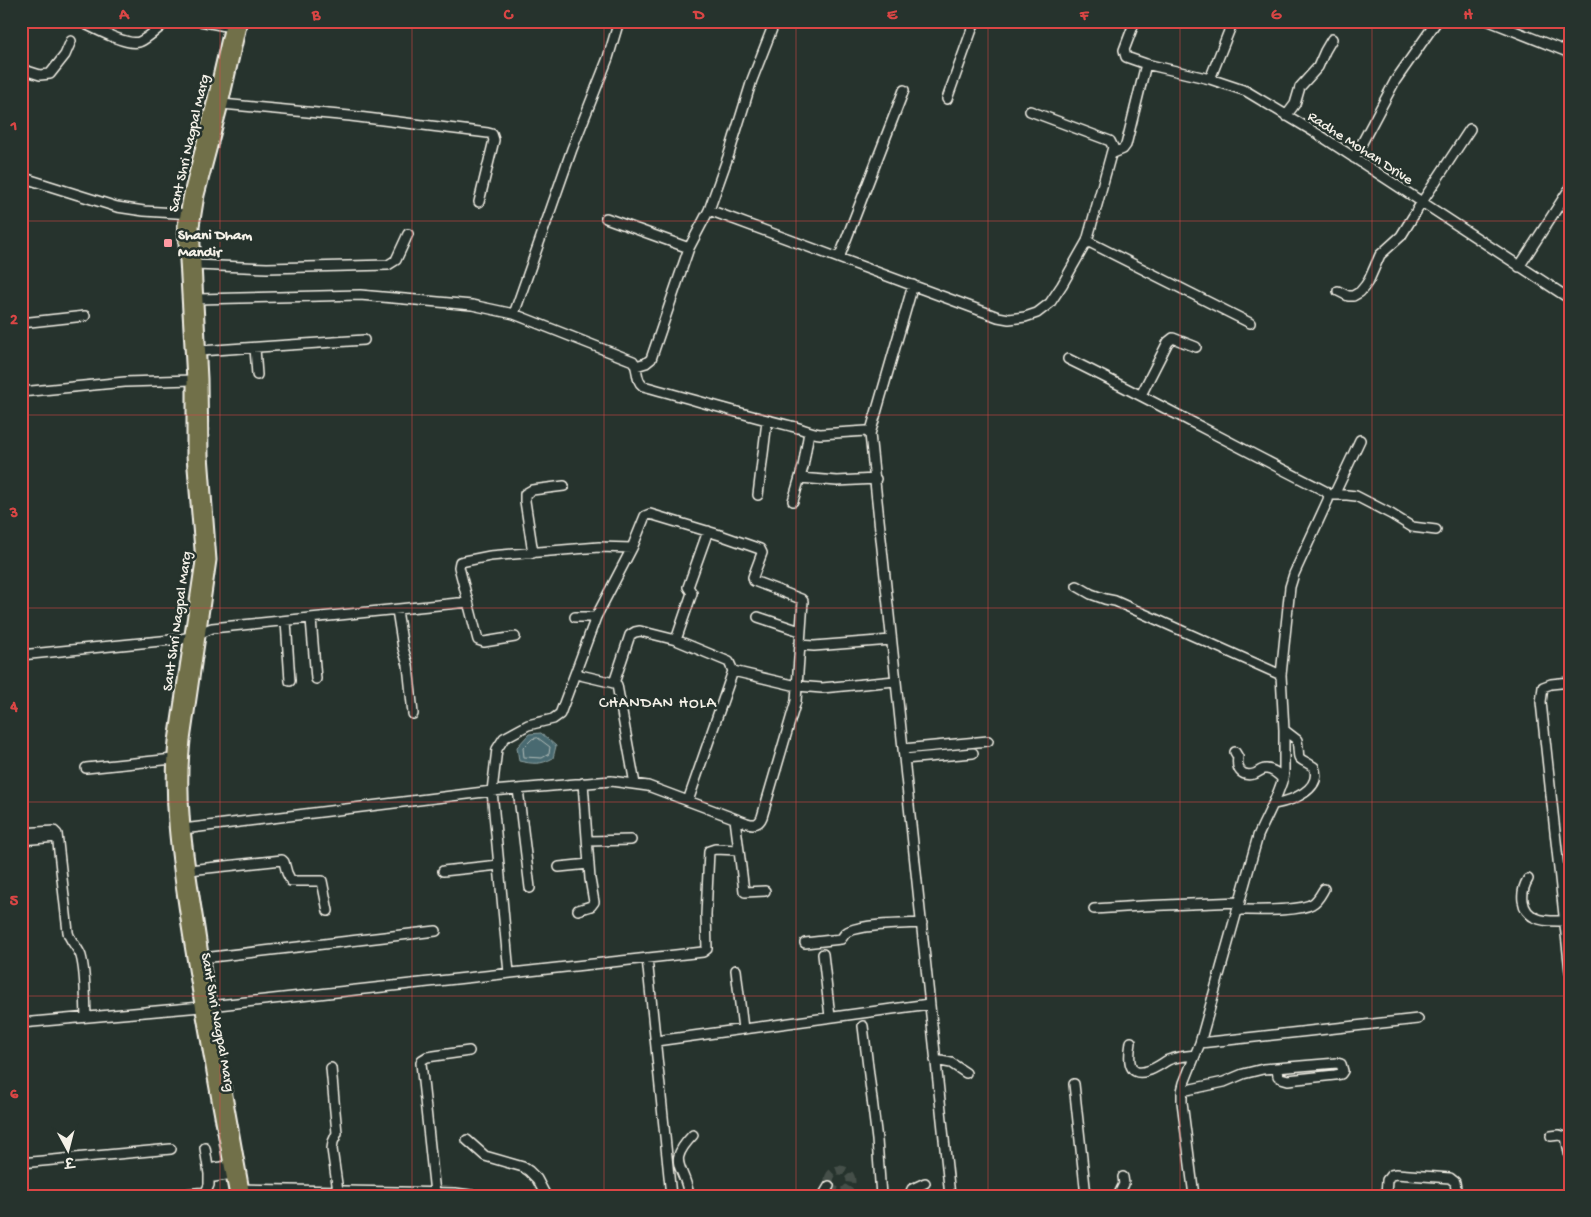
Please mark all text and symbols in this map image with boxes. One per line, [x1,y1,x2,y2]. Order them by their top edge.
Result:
text: A [118,7,130,26]
text: B [311,7,321,26]
text: C [503,7,514,26]
text: D [692,7,705,26]
text: E [887,7,898,26]
text: F [1079,7,1090,26]
text: G [1271,7,1282,26]
text: H [1463,7,1473,26]
street label: Sant Shri Nagpal Marg [165,73,215,214]
street label: Radhe Mohan Drive [1304,108,1416,190]
text: 1 [10,118,17,137]
place label: Shani Dham Mandir [178,227,252,262]
marker: Shani Dham Mandir [162,237,174,249]
text: 2 [10,312,18,331]
text: 3 [9,505,18,524]
street label: Sant Shri Nagpal Marg [159,550,197,692]
district label: CHANDAN HOLA [599,695,717,714]
text: 4 [9,699,18,718]
text: 5 [10,893,19,912]
street label: Sant Shri Nagpal Marg [196,951,238,1093]
text: 6 [10,1086,19,1105]
north arrow [42,1124,92,1174]
text: उ [62,1151,77,1170]

